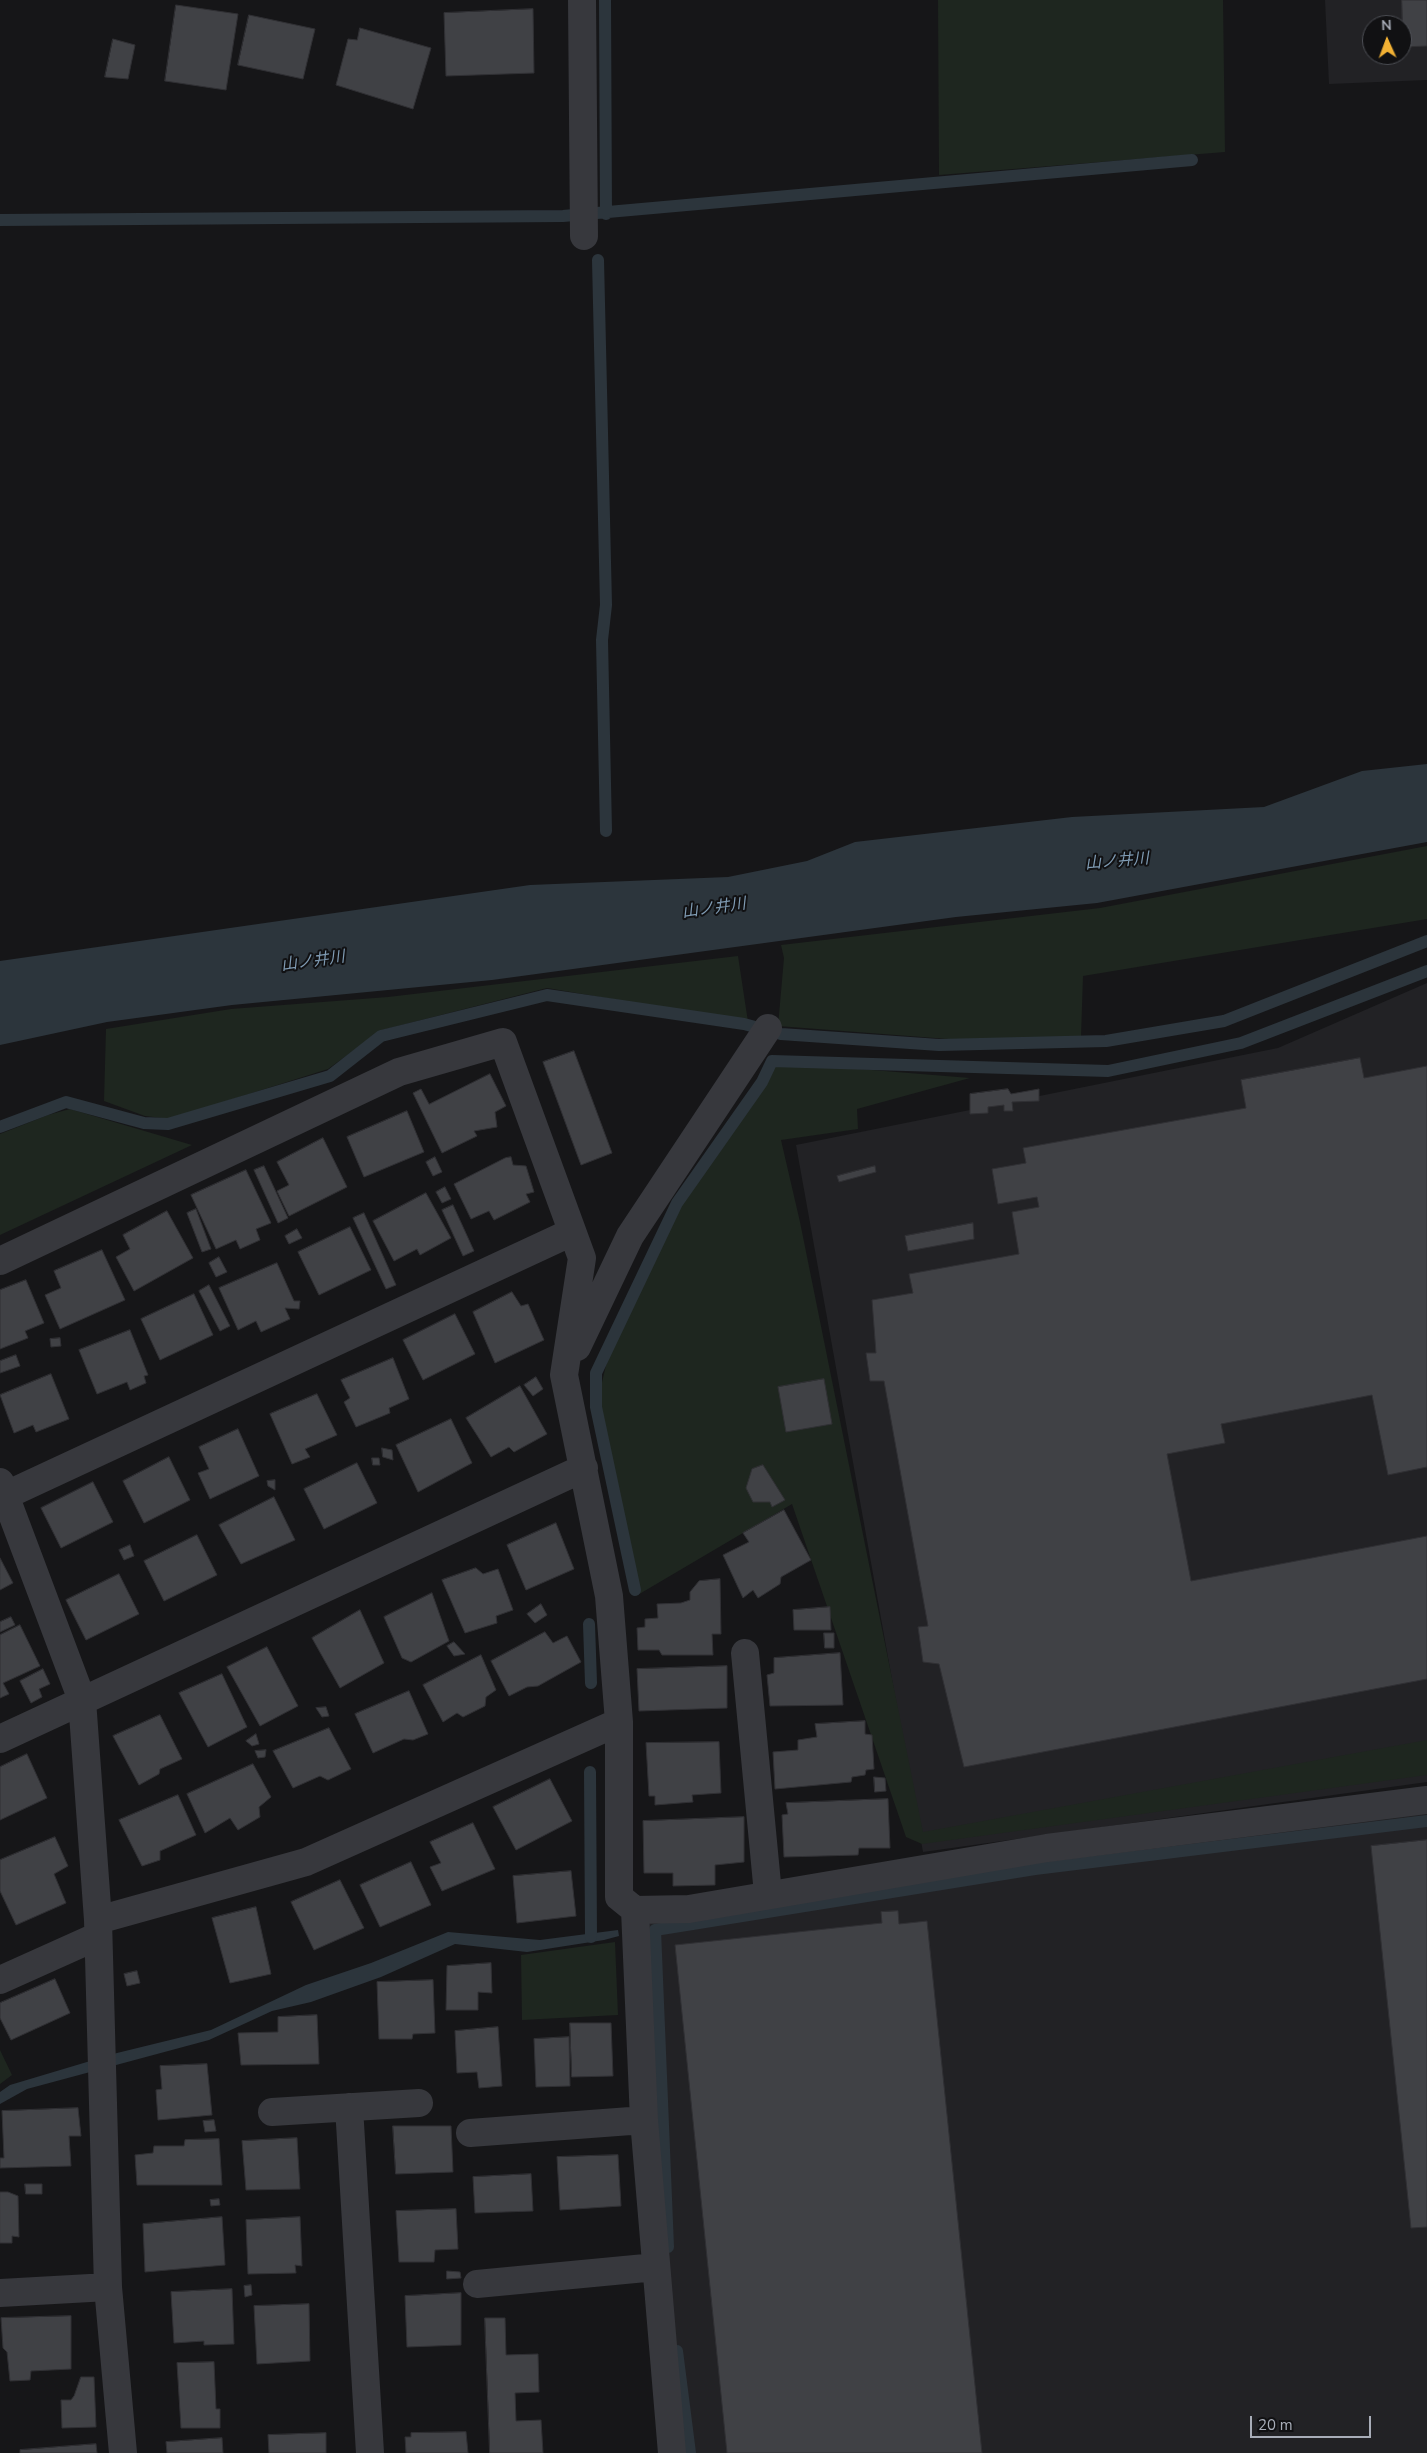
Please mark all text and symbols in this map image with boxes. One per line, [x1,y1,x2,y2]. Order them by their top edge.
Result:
north arrow [1362,15,1412,65]
text: N [1381,16,1392,35]
water label: 山ノ井川 [1084,850,1150,874]
water label: 山ノ井川 [681,895,747,923]
water label: 山ノ井川 [280,948,346,976]
scale bar [1252,2406,1373,2438]
text: 20 m [1258,2415,1293,2435]

